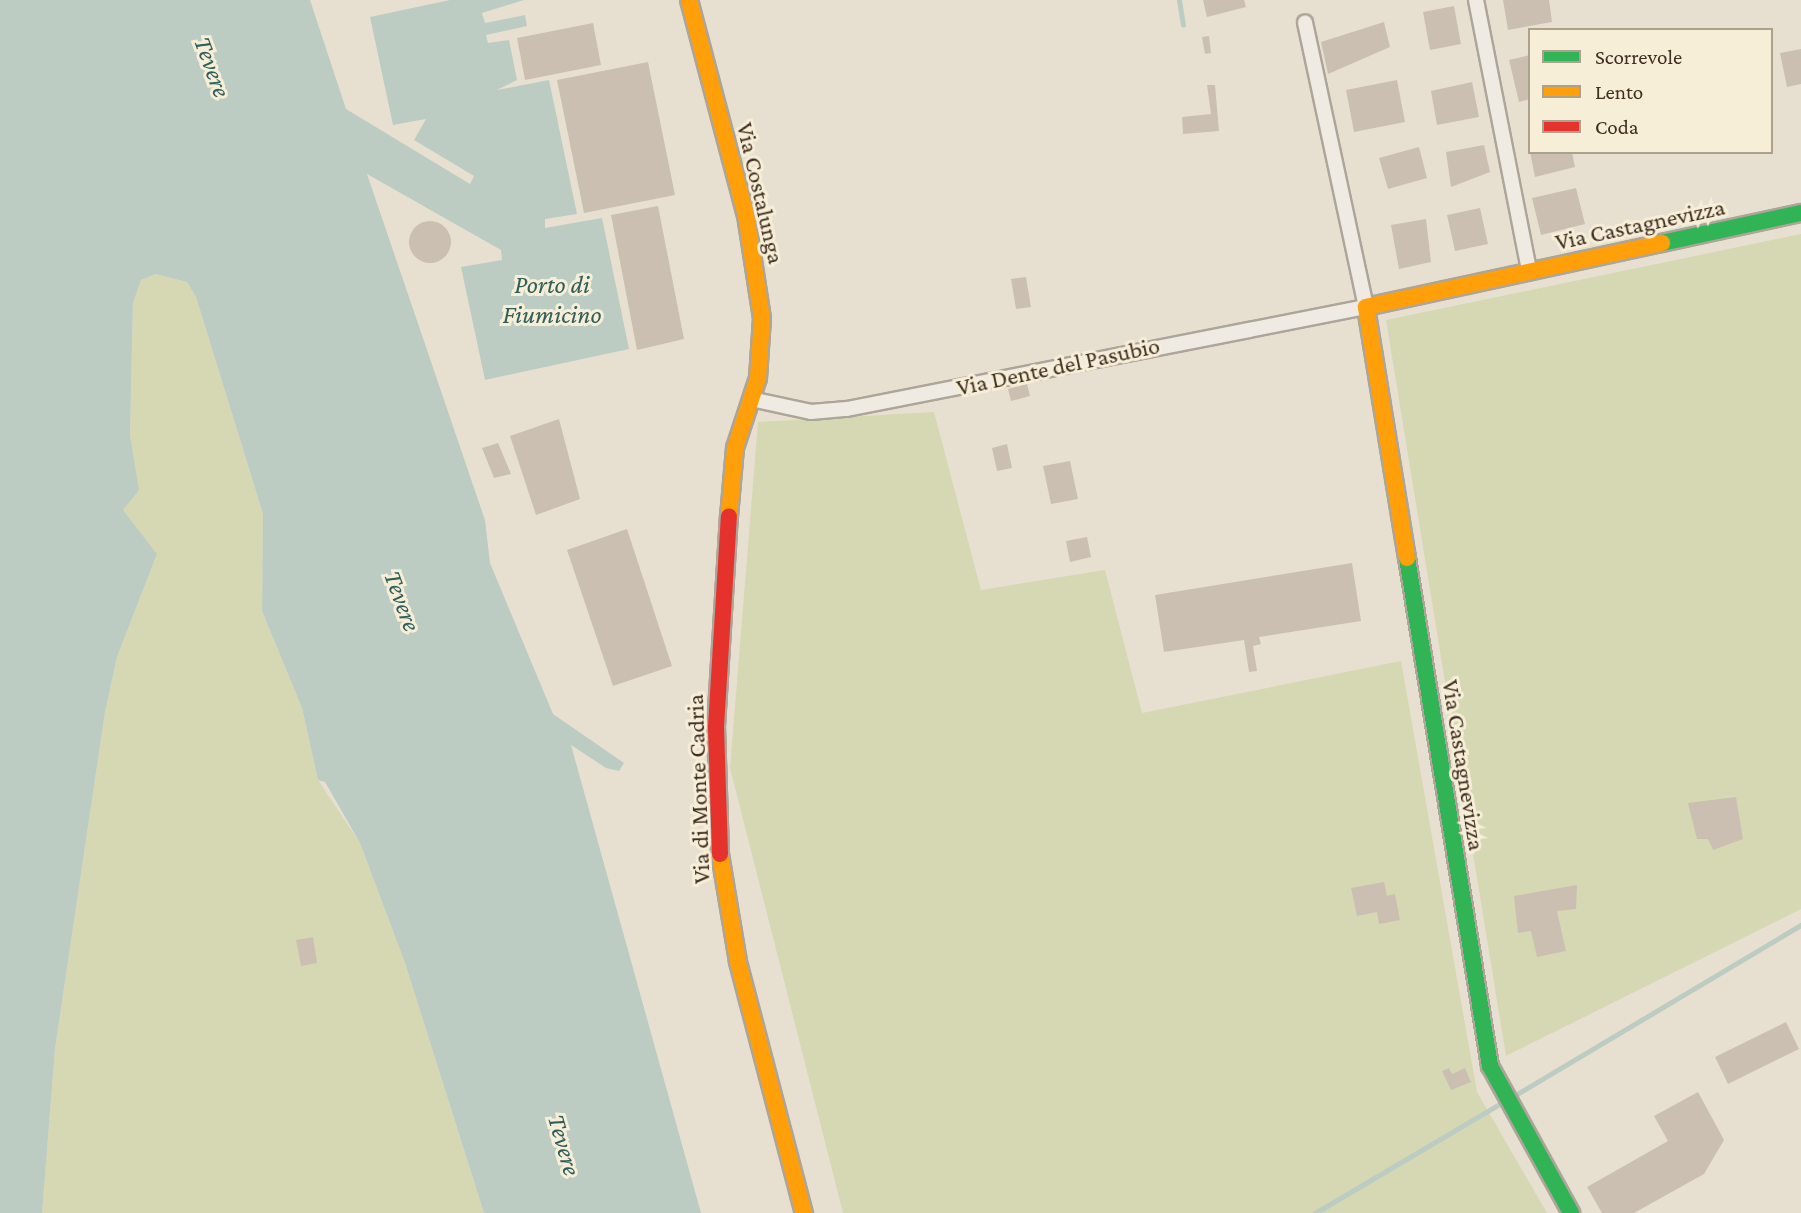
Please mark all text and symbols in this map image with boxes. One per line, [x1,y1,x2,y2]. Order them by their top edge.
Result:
legend [1528,28,1773,154]
water label: Tevere [187,32,237,102]
text: Scorrevole [1595,45,1682,69]
text: Lento [1595,80,1643,104]
text: Coda [1595,115,1638,139]
street label: Via Costalunga [731,120,791,266]
street label: Via Castagnevizza [1553,192,1727,256]
water label: Porto di Fiumicino [502,269,602,330]
street label: Via Dente del Pasubio [954,330,1162,402]
water label: Tevere [377,566,427,636]
street label: Via Castagnevizza [1436,678,1492,852]
street label: Via di Monte Cadria [680,694,716,884]
water label: Tevere [540,1111,588,1179]

